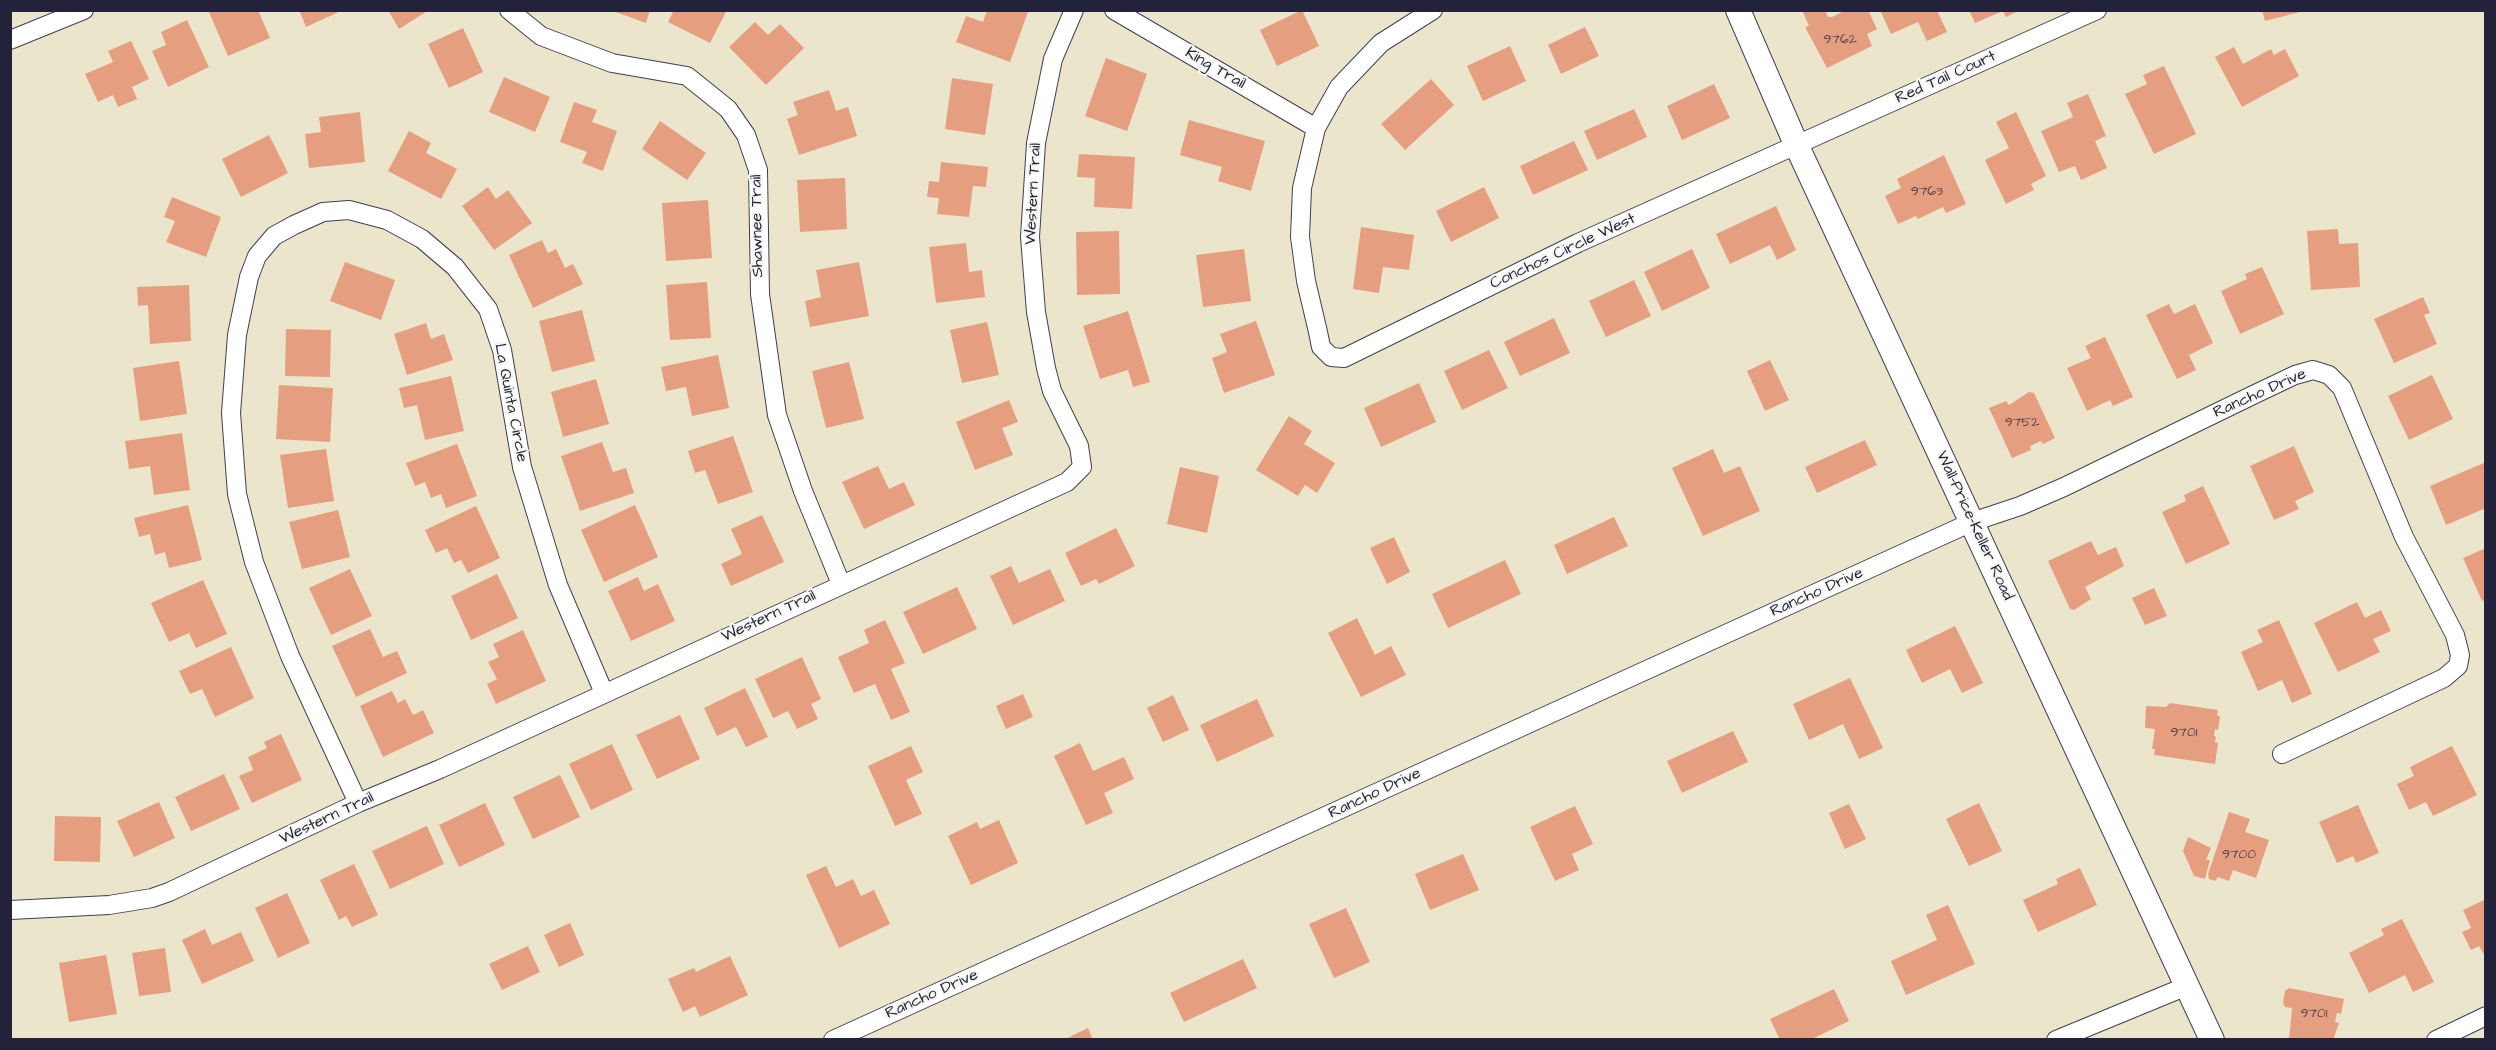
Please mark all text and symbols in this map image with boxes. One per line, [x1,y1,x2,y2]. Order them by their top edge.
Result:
house number: 9762 [1823,32,1857,48]
street label: King Trail [1181,44,1249,94]
street label: Red Tail Court [1893,47,1999,109]
street label: Western Trail [1022,143,1046,245]
street label: Shawnee Trail [748,174,768,278]
house number: 9763 [1911,184,1943,200]
street label: Conchos Circle West [1487,210,1639,294]
street label: La Quinta Circle [489,342,531,464]
street label: Rancho Drive [2211,365,2309,423]
house number: 9752 [2005,415,2039,431]
street label: Wall-Price-Keller Road [1931,448,2017,604]
street label: Rancho Drive [1768,564,1866,622]
street label: Western Trail [719,587,819,647]
house number: 9701 [2170,725,2198,741]
street label: Rancho Drive [1326,764,1424,824]
street label: Western Trail [277,789,377,849]
house number: 9700 [2222,847,2256,863]
street label: Rancho Drive [883,966,981,1024]
house number: 9701 [2300,1006,2328,1022]

